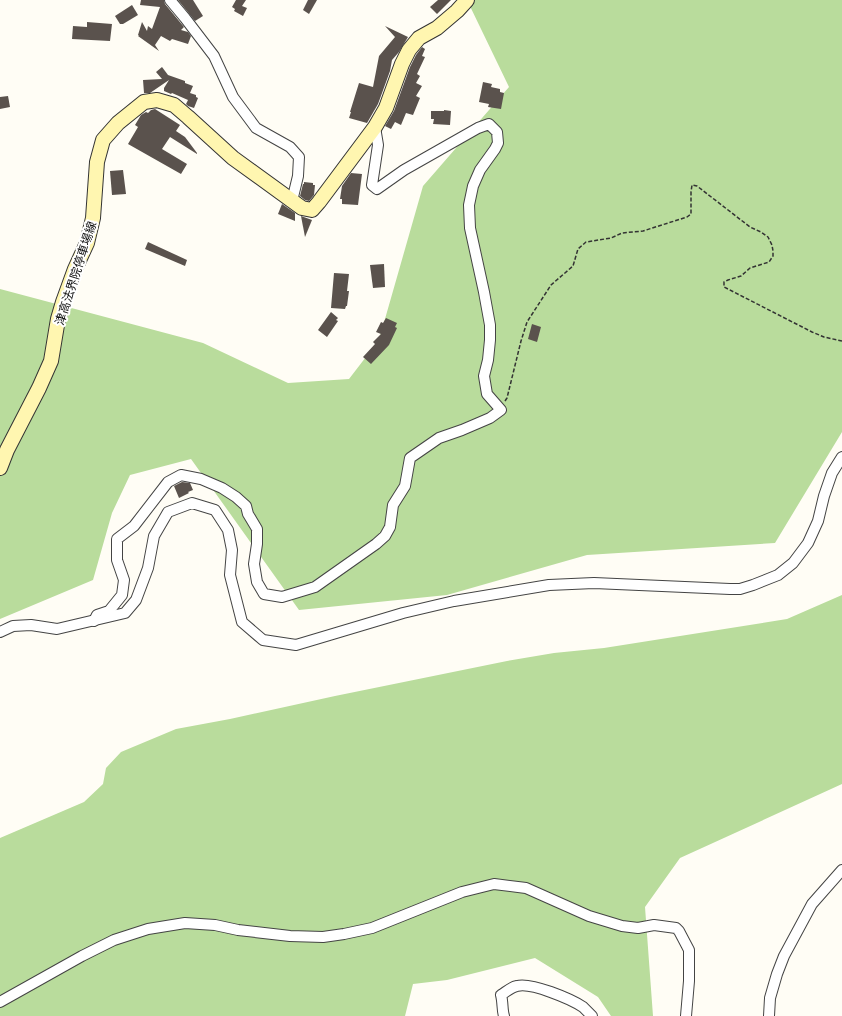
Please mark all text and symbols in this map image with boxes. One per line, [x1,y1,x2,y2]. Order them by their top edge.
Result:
street label: 津高法界院停車場線 [50,219,100,327]

